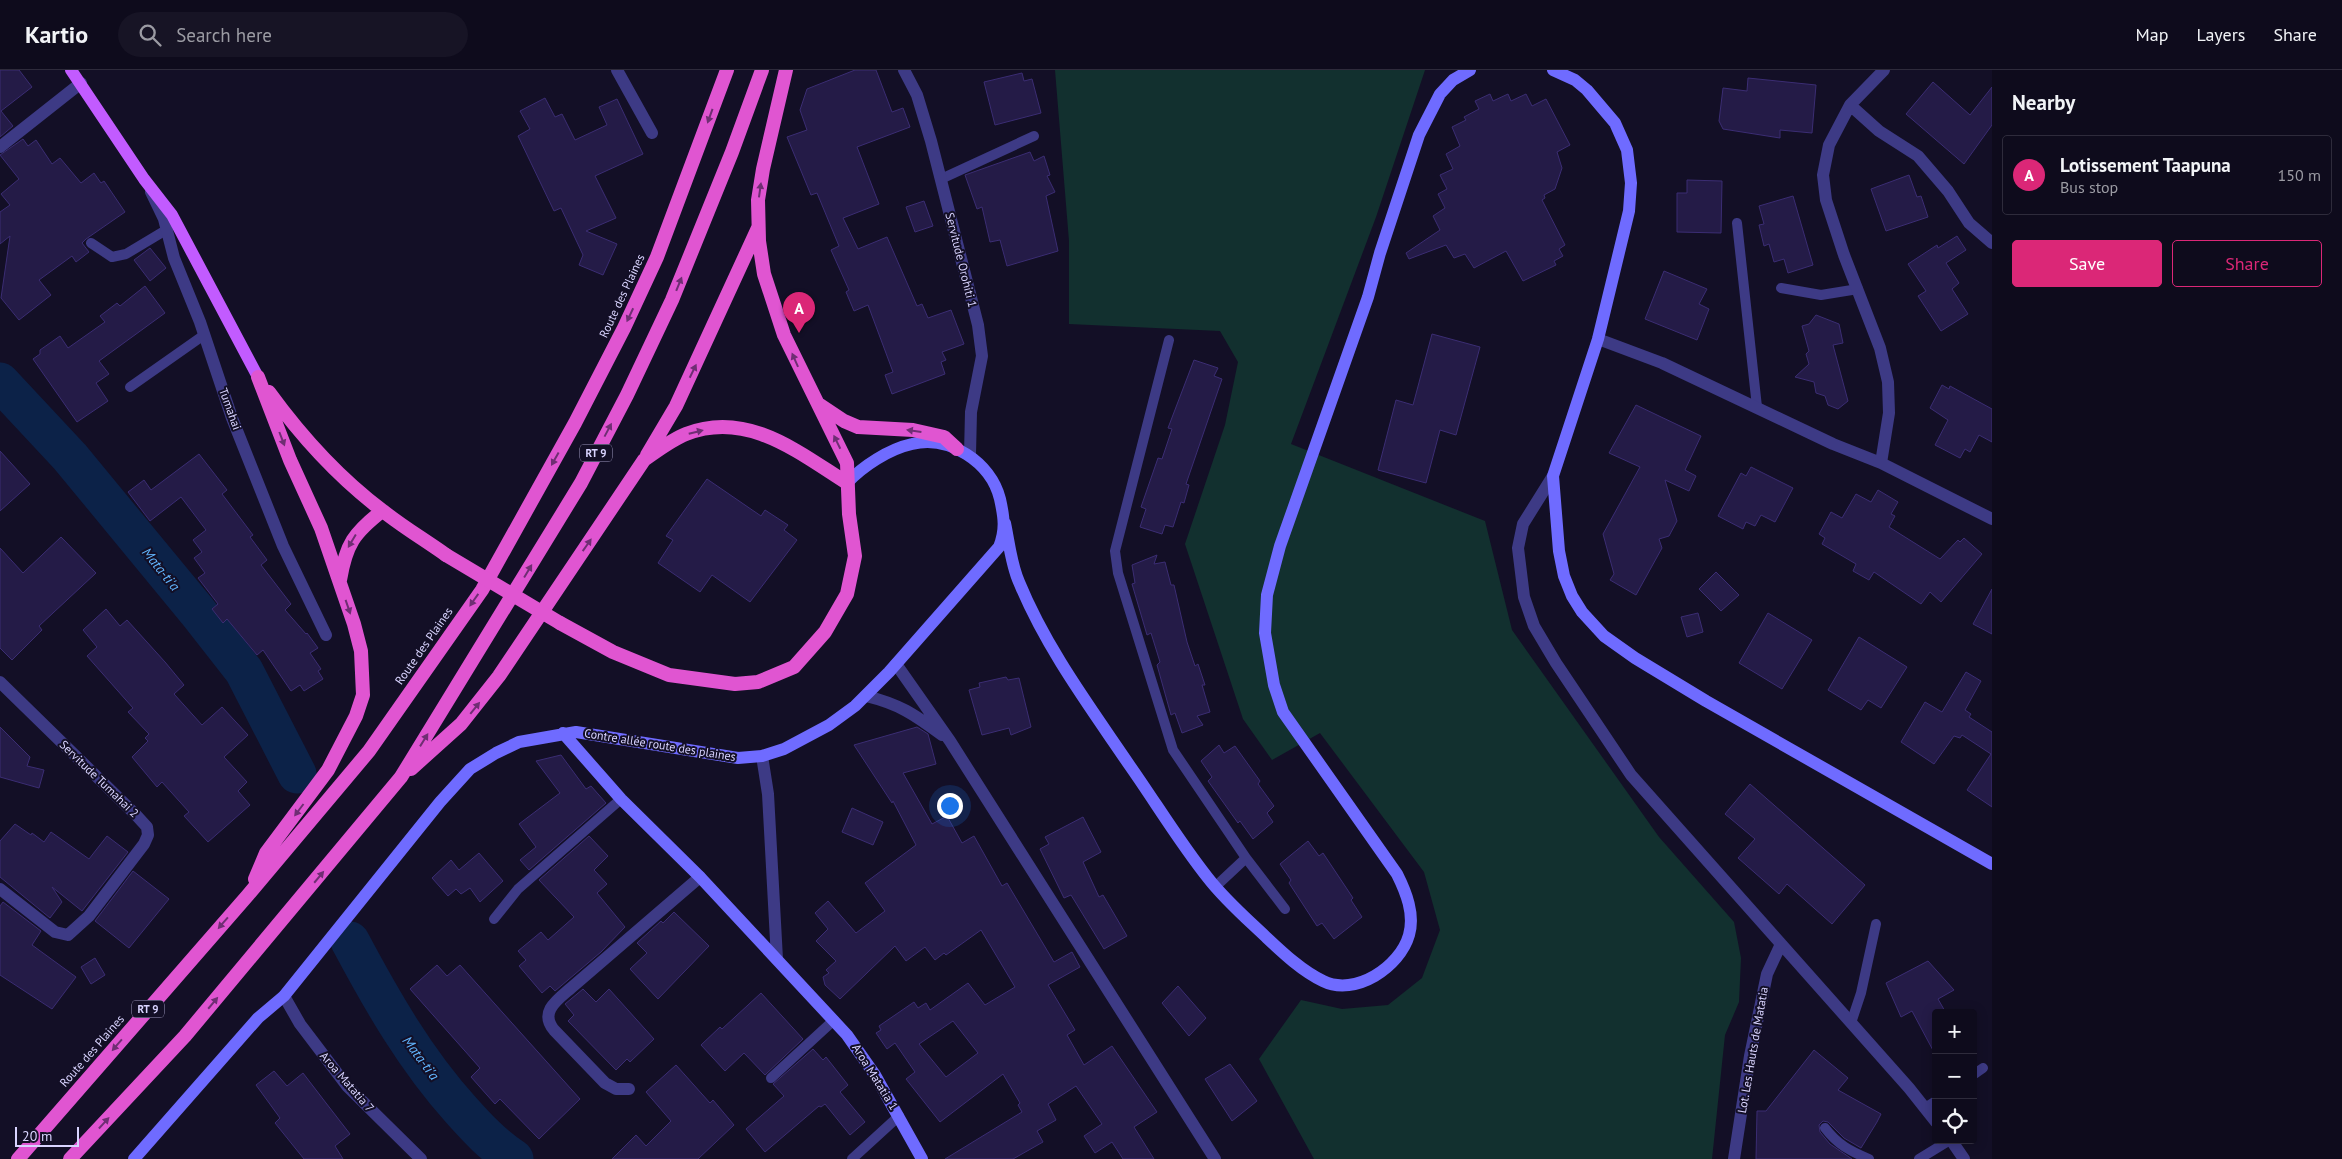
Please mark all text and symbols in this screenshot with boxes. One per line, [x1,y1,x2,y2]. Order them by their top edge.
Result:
search box [118,12,468,57]
text: Kartio [25,19,88,50]
icon: search [136,21,164,49]
text: Search here [176,23,272,47]
text: Map [2136,23,2168,46]
text: Layers [2196,23,2245,46]
text: Share [2273,23,2317,46]
text: Nearby [2012,89,2075,116]
one-way arrow [706,109,714,124]
text: Lotissement Taapuna [2060,153,2231,177]
text: A [2024,165,2034,185]
text: 150 m [2278,165,2321,185]
text: Bus stop [2060,177,2118,197]
one-way arrow [756,182,764,198]
street label: Servitude Orohiti 1 [942,211,981,309]
button: Save [2012,240,2162,287]
button: Share [2172,240,2322,287]
street label: Route des Plaines [596,252,647,340]
one-way arrow [675,277,683,291]
pin: A [783,292,815,333]
one-way arrow [626,308,634,322]
one-way arrow [791,353,799,367]
one-way arrow [688,364,697,379]
street label: Tumahai [216,386,245,432]
one-way arrow [604,423,612,438]
one-way arrow [905,427,921,435]
one-way arrow [688,428,703,436]
one-way arrow [278,432,286,447]
one-way arrow [833,435,841,449]
road number: RT 9 [580,444,612,462]
one-way arrow [551,452,559,466]
one-way arrow [347,535,356,548]
one-way arrow [582,539,592,552]
water label: Mata-ti'a [138,544,184,594]
one-way arrow [523,565,532,578]
one-way arrow [469,593,479,607]
one-way arrow [345,599,352,614]
street label: Route des Plaines [391,604,456,687]
one-way arrow [469,702,480,715]
street label: Contre allée route des plaines [583,725,737,764]
one-way arrow [420,733,429,746]
street label: Servitude Tumahai 2 [57,737,142,820]
your location [937,793,963,819]
one-way arrow [293,803,304,816]
one-way arrow [313,871,324,884]
one-way arrow [218,916,229,929]
street label: Lot. Les Hauts de Matatia [1734,985,1771,1114]
one-way arrow [207,997,218,1010]
road number: RT 9 [132,1001,164,1018]
map controls [1932,1009,1977,1144]
button: + [1932,1009,1977,1054]
street label: Route des Plaines [56,1012,127,1090]
water label: Mata-ti'a [399,1032,443,1084]
one-way arrow [111,1039,123,1051]
street label: Aroa Matatia 1 [849,1041,902,1113]
street label: Aroa Matatia 7 [317,1048,378,1115]
button: − [1932,1054,1977,1099]
button: locate [1932,1099,1977,1144]
one-way arrow [98,1118,110,1130]
scale bar [15,1124,79,1147]
text: 20 m [22,1127,52,1145]

